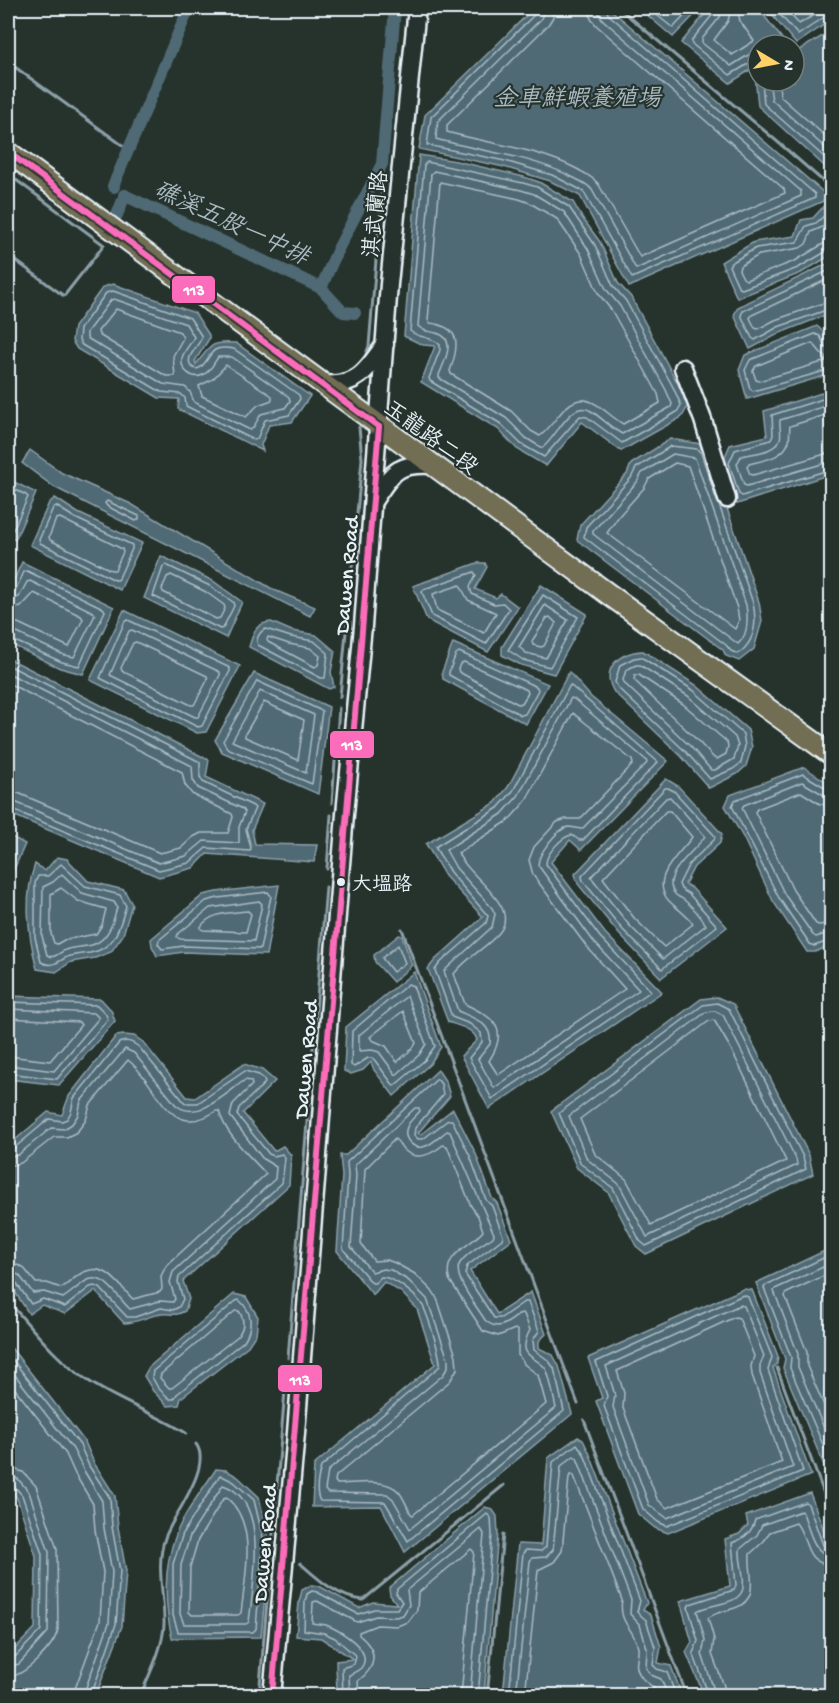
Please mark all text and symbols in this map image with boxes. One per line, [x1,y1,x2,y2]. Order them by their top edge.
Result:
north arrow [746,33,806,93]
text: N [777,58,798,72]
water label: 金車鮮蝦養殖場 [493,85,663,115]
street label: 淇武蘭路 [358,169,396,260]
water label: 礁溪五股一中排 [148,176,315,275]
line badge: 113 [171,275,216,304]
text: 113 [182,283,205,302]
street label: 玉龍路二段 [378,395,483,482]
street label: Dawen Road [331,513,367,638]
line badge: 113 [329,730,375,759]
text: 113 [340,738,363,757]
place label: 大塭路 [352,873,413,898]
marker: 大塭路 [335,876,347,888]
street label: Dawen Road [290,997,326,1122]
line badge: 113 [277,1364,323,1393]
text: 113 [288,1373,311,1392]
street label: Dawen Road [249,1481,285,1606]

